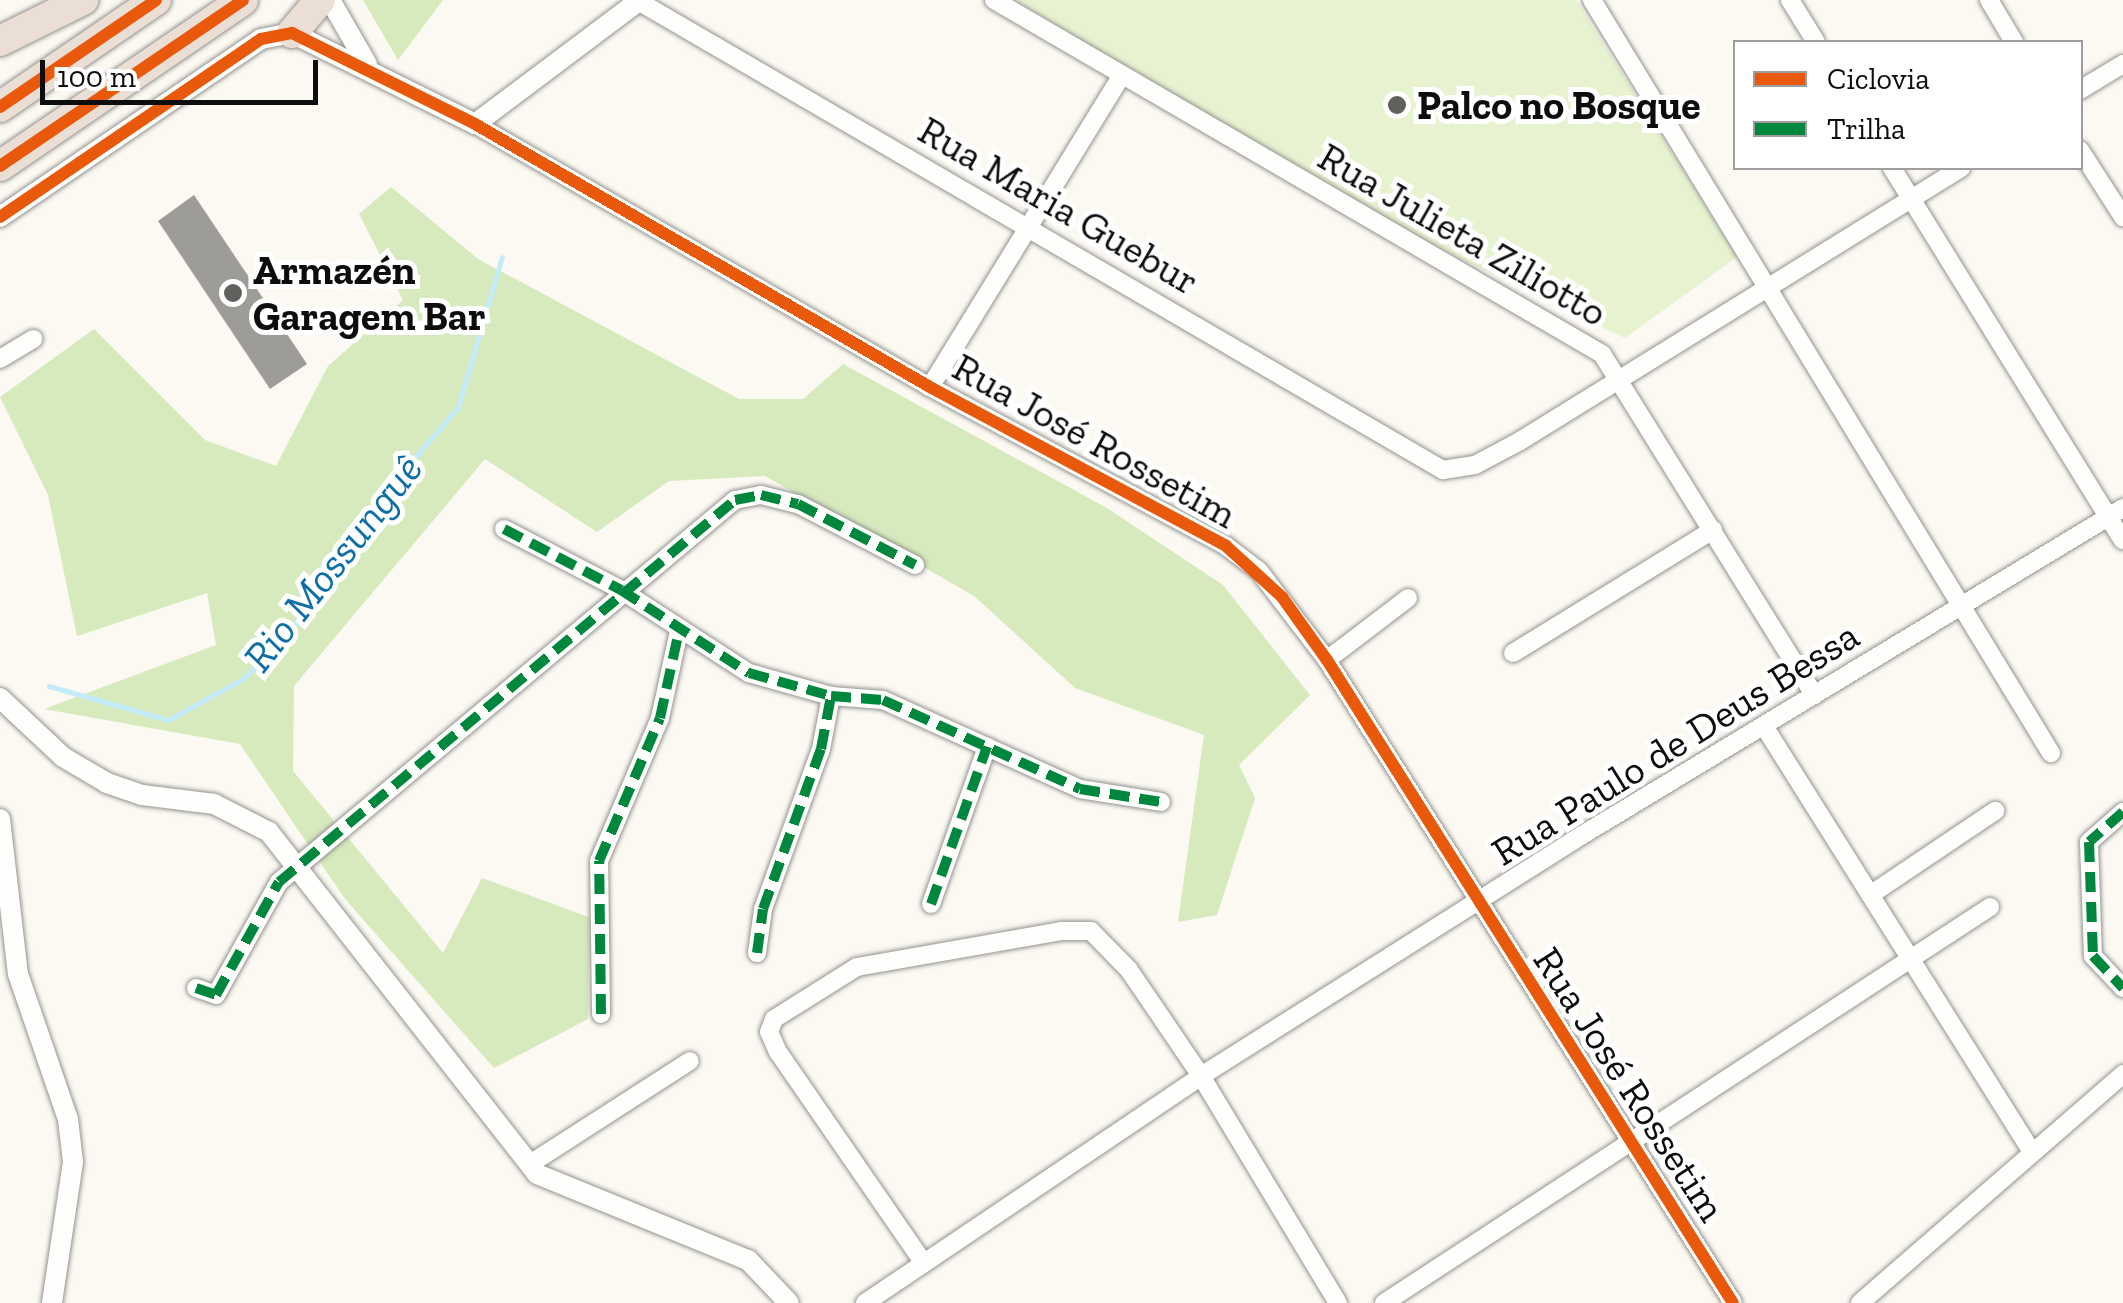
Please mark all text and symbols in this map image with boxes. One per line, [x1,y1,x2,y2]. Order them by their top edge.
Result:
scale bar [45,40,322,102]
legend [1733,40,2083,170]
text: 100 m [57,59,136,95]
text: Ciclovia [1827,61,1930,97]
place label: Palco no Bosque [1417,81,1701,129]
marker: Palco no Bosque [1386,94,1408,116]
street label: Rua Maria Guebur [910,105,1208,305]
text: Trilha [1827,111,1905,147]
street label: Rua Julieta Ziliotto [1310,132,1616,336]
place label: Armazén Garagem Bar [253,246,486,340]
marker: Armazén Garagem Bar [222,282,244,304]
street label: Rua José Rossetim [944,342,1246,538]
water label: Rio Mossunguê [233,445,433,681]
street label: Rua Paulo de Deus Bessa [1483,610,1867,876]
street label: Rua José Rossetim [1523,938,1737,1230]

